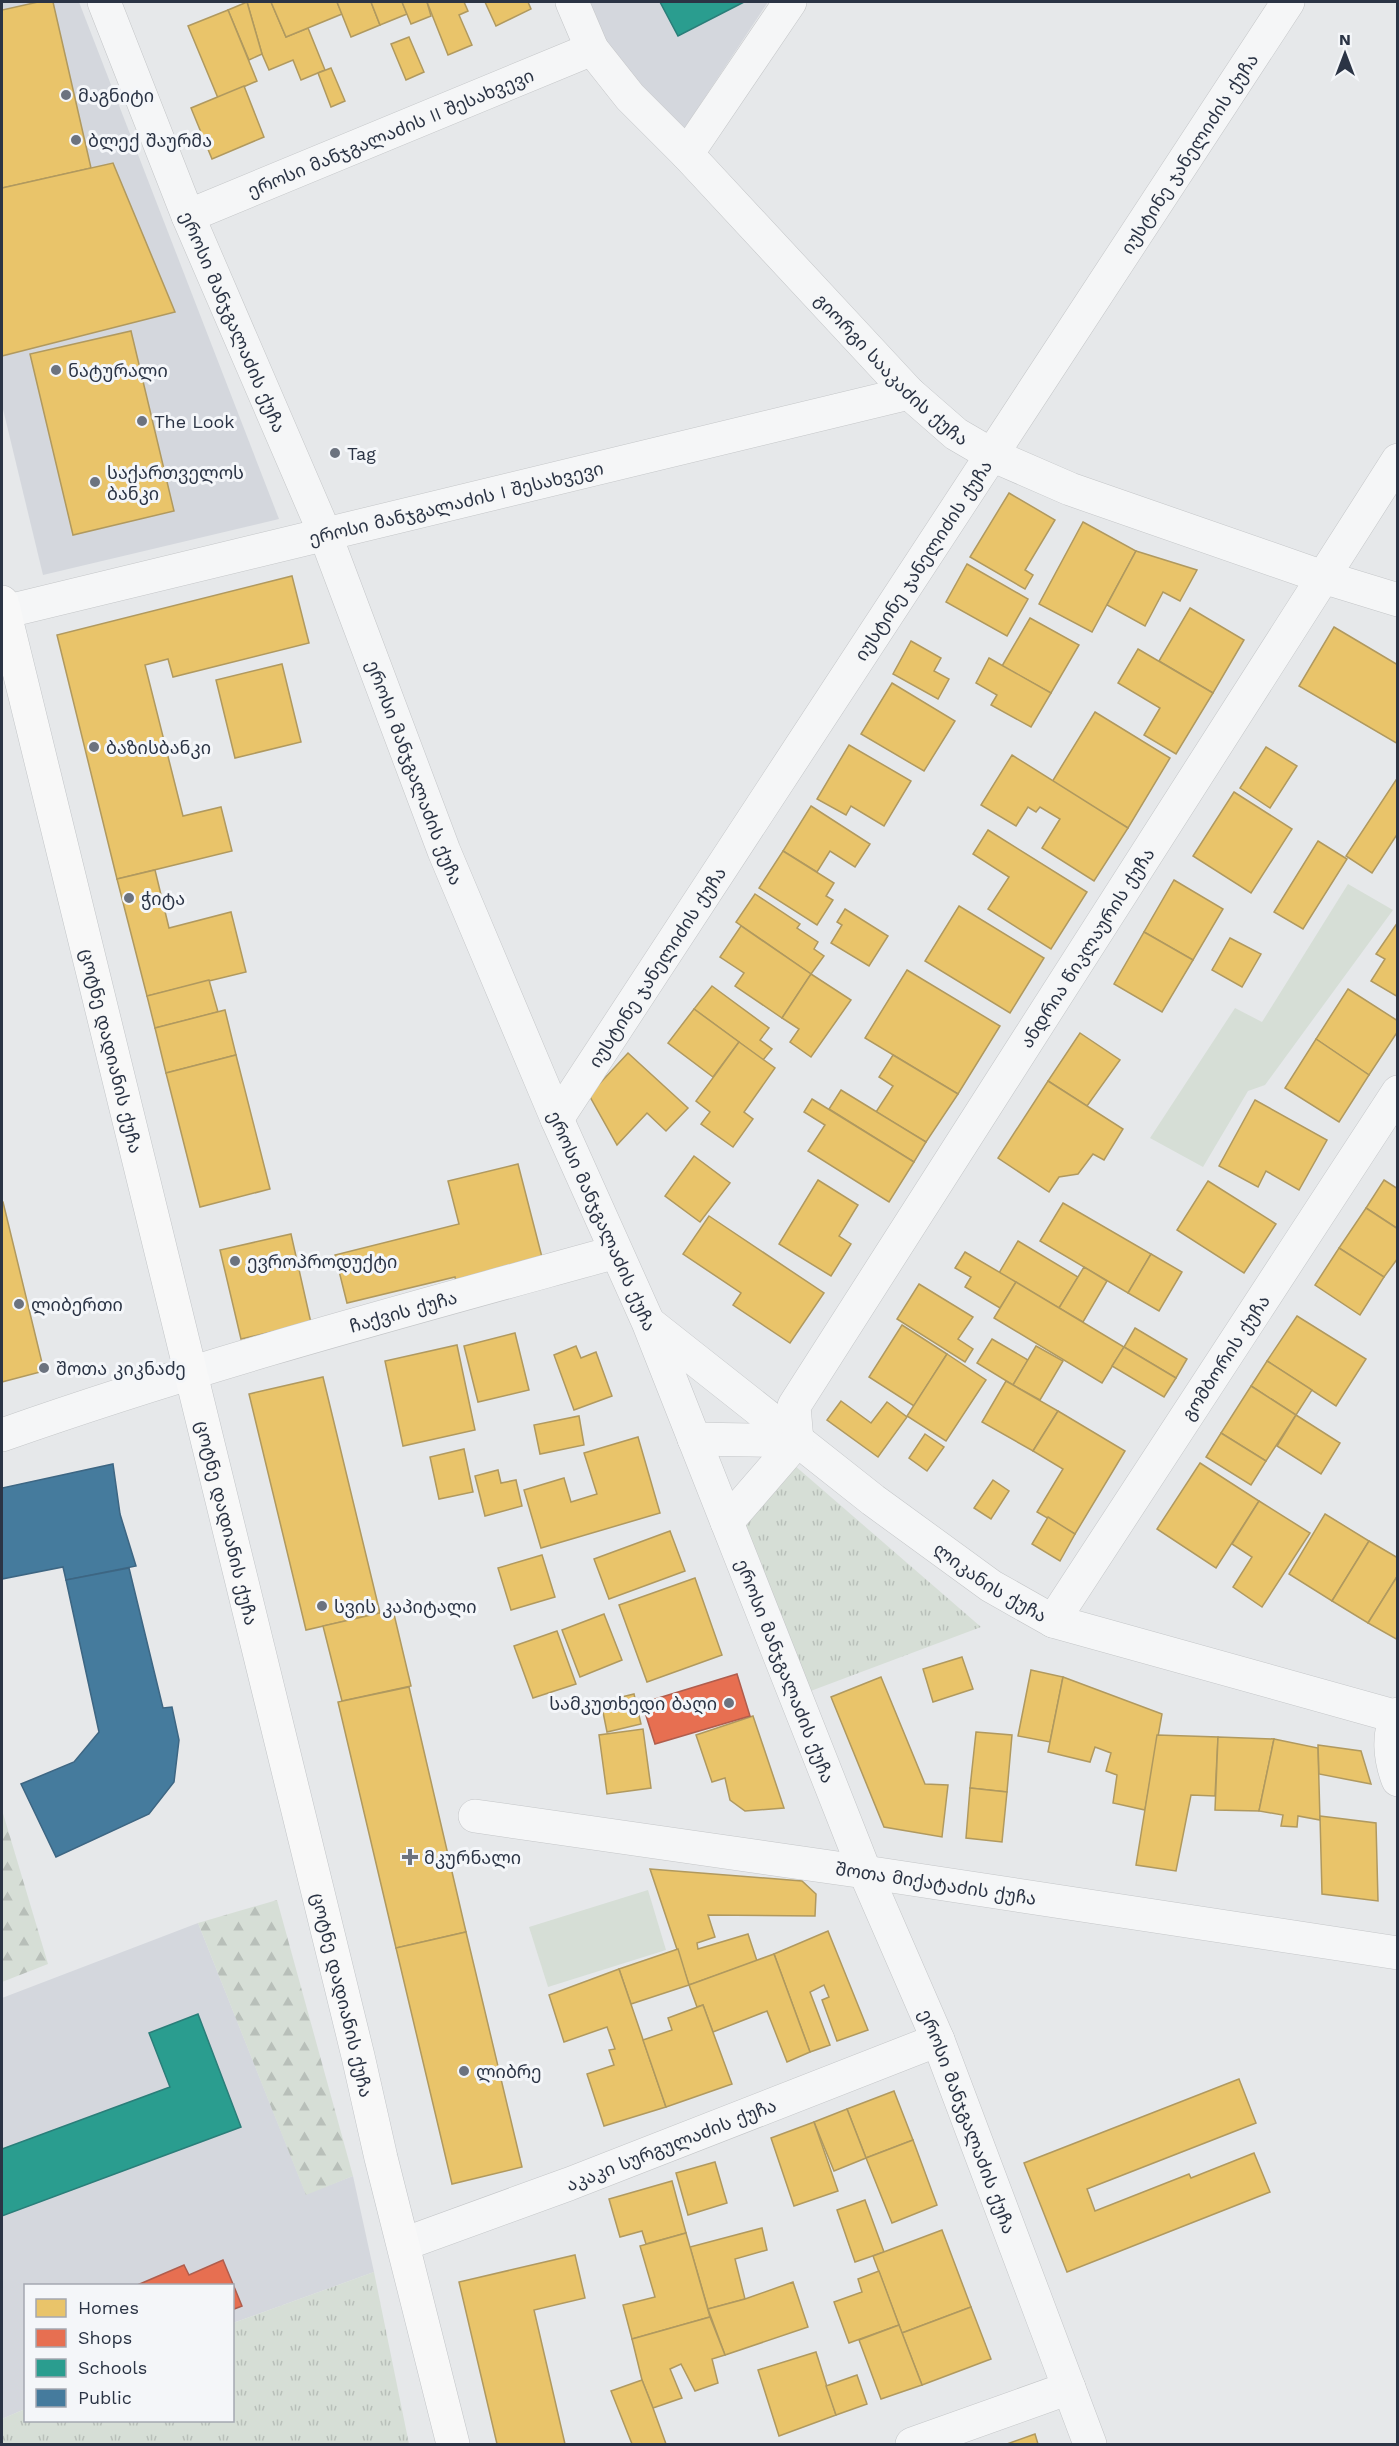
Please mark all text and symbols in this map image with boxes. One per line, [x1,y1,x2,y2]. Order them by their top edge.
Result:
north arrow [1315,24,1375,84]
text: N [1339,30,1351,49]
street label: იუსტინე ჯანელიძის ქუჩა [1116,49,1262,258]
street label: ეროსი მანჯგალაძის II შესახვევი [244,64,537,202]
place label: მაგნიტი [78,85,154,107]
marker: მაგნიტი [59,88,73,102]
place label: ბლექ შაურმა [88,130,212,152]
marker: ბლექ შაურმა [69,133,83,147]
street label: ეროსი მანჯგალაძის ქუჩა [176,208,290,436]
street label: გიორგი სააკაძის ქუჩა [810,289,972,449]
place label: ნატურალი [68,360,168,382]
marker: ნატურალი [49,363,63,377]
place label: The Look [154,411,234,432]
marker: The Look [135,414,149,428]
place label: Tag [347,443,376,464]
marker: Tag [328,446,342,460]
street label: იუსტინე ჯანელიძის ქუჩა [850,456,996,664]
street label: ეროსი მანჯგალაძის I შესახვევი [307,457,605,549]
place label: საქართველოს ბანკი [107,462,244,505]
marker: საქართველოს ბანკი [88,475,102,489]
street label: ეროსი მანჯგალაძის ქუჩა [362,657,468,888]
place label: ბაზისბანკი [106,737,211,759]
marker: ბაზისბანკი [87,740,101,754]
street label: ანდრია წიკლაურის ქუჩა [1015,844,1158,1051]
street label: იუსტინე ჯანელიძის ქუჩა [584,863,730,1071]
place label: ჭიტა [141,888,185,910]
marker: ჭიტა [122,891,136,905]
street label: ცოტნე დადიანის ქუჩა [76,946,147,1155]
street label: ეროსი მანჯგალაძის ქუჩა [543,1108,661,1334]
place label: ევროპროდუქტი [247,1251,397,1273]
marker: ევროპროდუქტი [228,1254,242,1268]
street label: ჩაქვის ქუჩა [347,1286,459,1336]
street label: გომბორის ქუჩა [1177,1291,1273,1424]
place label: ლიბერთი [31,1294,123,1316]
marker: ლიბერთი [12,1297,26,1311]
place label: შოთა კიკნაძე [56,1358,186,1380]
marker: შოთა კიკნაძე [37,1361,51,1375]
street label: ცოტნე დადიანის ქუჩა [191,1418,263,1627]
street label: ლიკანის ქუჩა [930,1538,1051,1626]
street label: ეროსი მანჯგალაძის ქუჩა [731,1556,839,1786]
place label: სვის კაპიტალი [334,1596,477,1618]
marker: სვის კაპიტალი [315,1599,329,1613]
place label: სამკუთხედი ბაღი [549,1693,717,1715]
marker: სამკუთხედი ბაღი [722,1696,736,1710]
place label: მკურნალი [424,1847,521,1869]
marker: მკურნალი [401,1848,419,1866]
street label: შოთა მიქატაძის ქუჩა [834,1857,1038,1908]
street label: ცოტნე დადიანის ქუჩა [307,1891,377,2099]
street label: ეროსი მანჯგალაძის ქუჩა [914,2006,1020,2236]
place label: ლიბრე [476,2061,542,2083]
marker: ლიბრე [457,2064,471,2078]
street label: აკაკი სურგულაძის ქუჩა [563,2094,779,2195]
legend [24,2284,234,2422]
text: Homes [78,2297,139,2318]
text: Shops [78,2327,132,2348]
text: Schools [78,2357,147,2378]
text: Public [78,2387,132,2408]

